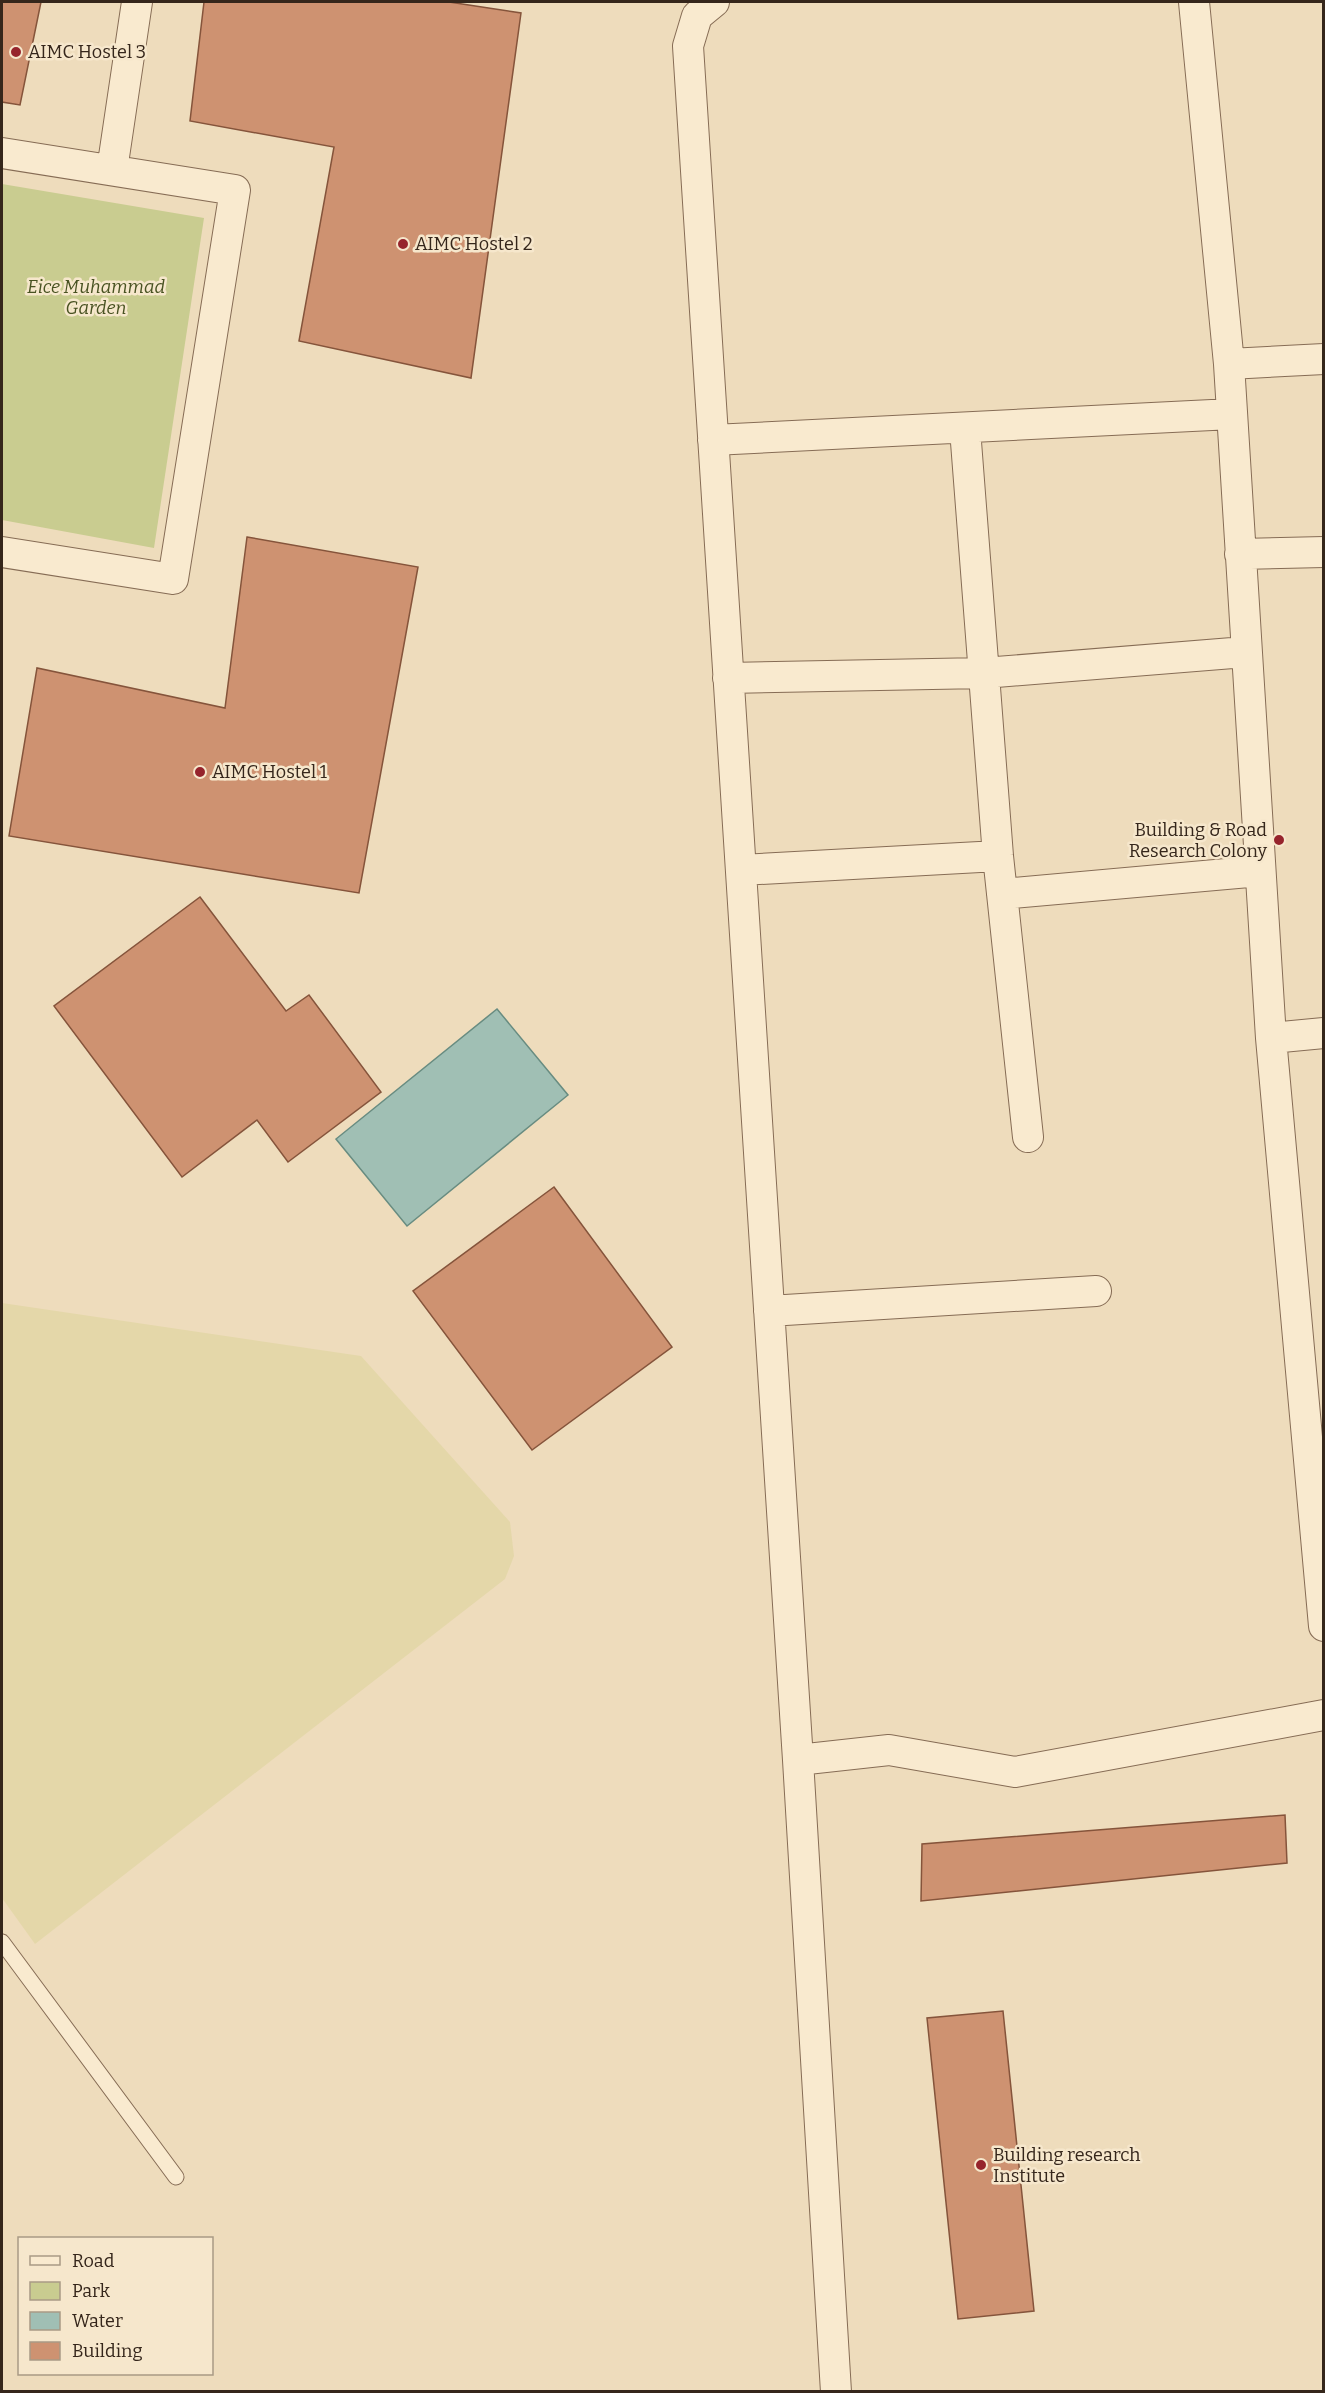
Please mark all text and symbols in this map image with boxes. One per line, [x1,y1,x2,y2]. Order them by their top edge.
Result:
place label: AIMC Hostel 3 [28,41,146,63]
marker: AIMC Hostel 3 [9,45,23,59]
place label: AIMC Hostel 2 [415,233,533,255]
marker: AIMC Hostel 2 [396,237,410,251]
park label: Eice Muhammad Garden [27,276,165,319]
place label: AIMC Hostel 1 [212,761,328,783]
marker: AIMC Hostel 1 [193,765,207,779]
place label: Building & Road Research Colony [1129,819,1267,862]
marker: Building & Road Research Colony [1272,833,1286,847]
place label: Building research Institute [993,2144,1140,2187]
marker: Building research Institute [974,2158,988,2172]
legend [18,2237,213,2375]
text: Road [72,2250,115,2272]
text: Park [72,2280,111,2302]
text: Water [72,2310,123,2332]
text: Building [72,2340,143,2362]

